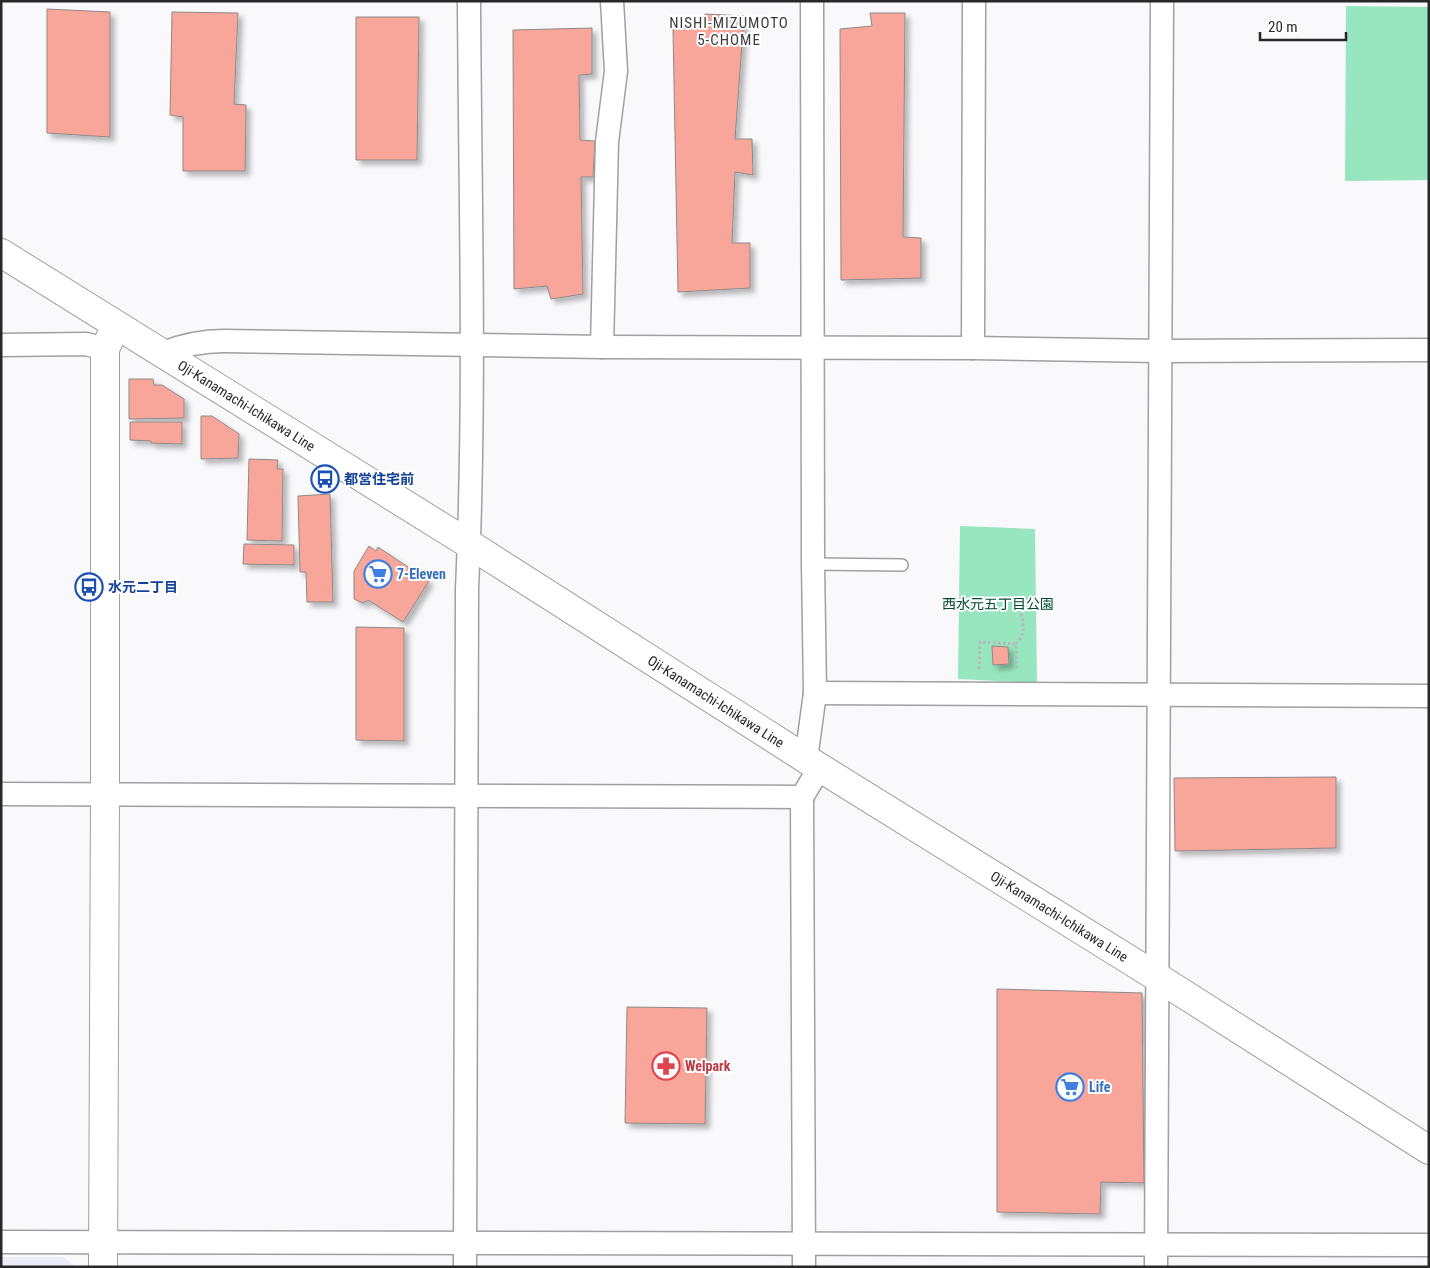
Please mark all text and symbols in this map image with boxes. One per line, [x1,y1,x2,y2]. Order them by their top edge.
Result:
scale bar [1260,10,1346,42]
district label: NISHI-MIZUMOTO 5-CHOME [669,14,789,49]
text: 20 m [1268,18,1298,36]
street label: Oji-Kanamachi-Ichikawa Line [175,357,318,455]
bus stop icon: 都営住宅前 [310,464,340,494]
place label: 都営住宅前 [344,471,414,487]
supermarket icon: 7-Eleven [363,559,393,589]
place label: 7-Eleven [397,566,446,582]
bus stop icon: 水元二丁目 [74,572,104,602]
place label: 水元二丁目 [108,579,178,595]
park label: 西水元五丁目公園 [942,596,1054,612]
street label: Oji-Kanamachi-Ichikawa Line [645,652,787,751]
street label: Oji-Kanamachi-Ichikawa Line [988,868,1131,965]
pharmacy icon: Welpark [651,1051,681,1081]
place label: Welpark [685,1058,731,1074]
supermarket icon: Life [1055,1072,1085,1102]
place label: Life [1089,1079,1111,1095]

